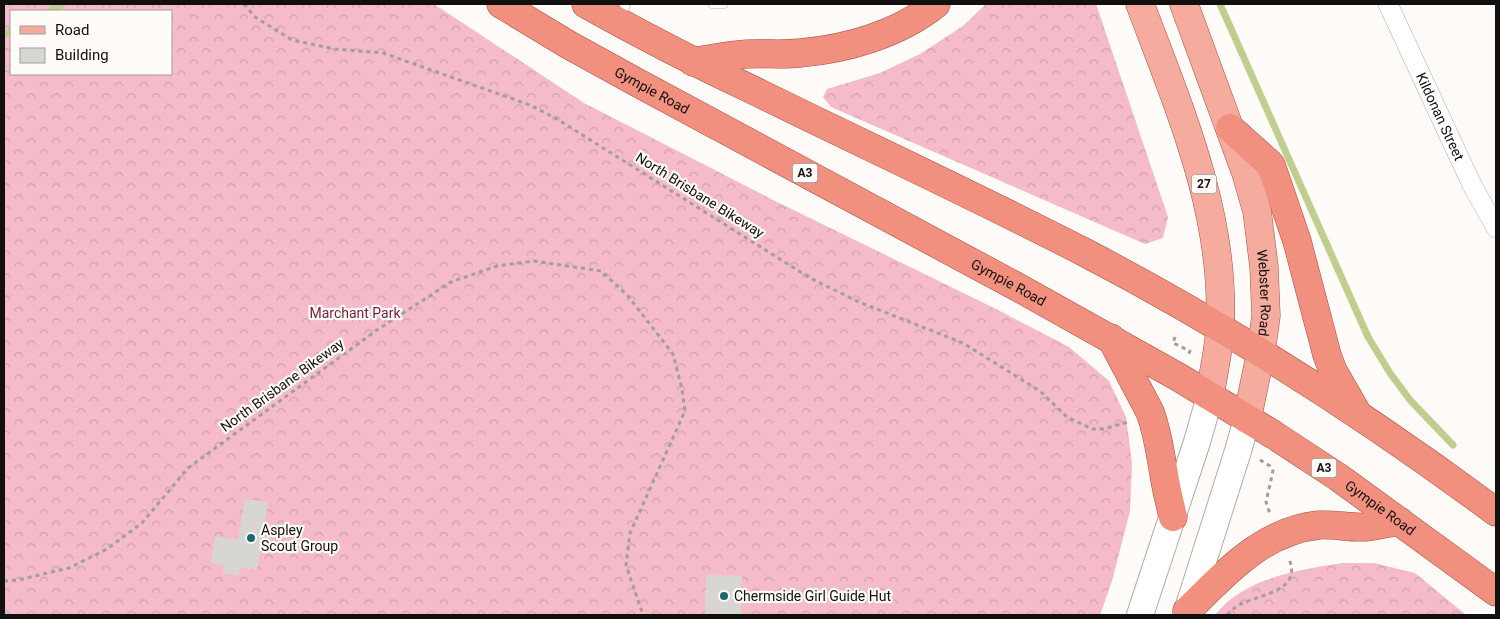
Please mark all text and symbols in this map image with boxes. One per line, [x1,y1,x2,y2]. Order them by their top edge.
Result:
legend [10,10,172,75]
text: Road [55,21,89,39]
text: Building [55,46,109,64]
street label: Gympie Road [612,64,692,117]
street label: Kildonan Street [1413,70,1468,163]
street label: North Brisbane Bikeway [633,149,767,241]
road number: A3 [792,164,818,182]
road number: 27 [1192,174,1216,193]
street label: Webster Road [1254,249,1274,337]
street label: Gympie Road [968,256,1049,309]
park label: Marchant Park [309,305,401,321]
street label: North Brisbane Bikeway [217,335,347,435]
road number: A3 [1312,458,1336,478]
street label: Gympie Road [1342,477,1418,539]
place label: Aspley Scout Group [261,522,338,554]
marker: Aspley Scout Group [245,532,257,544]
place label: Chermside Girl Guide Hut [734,588,891,604]
marker: Chermside Girl Guide Hut [718,590,730,602]

